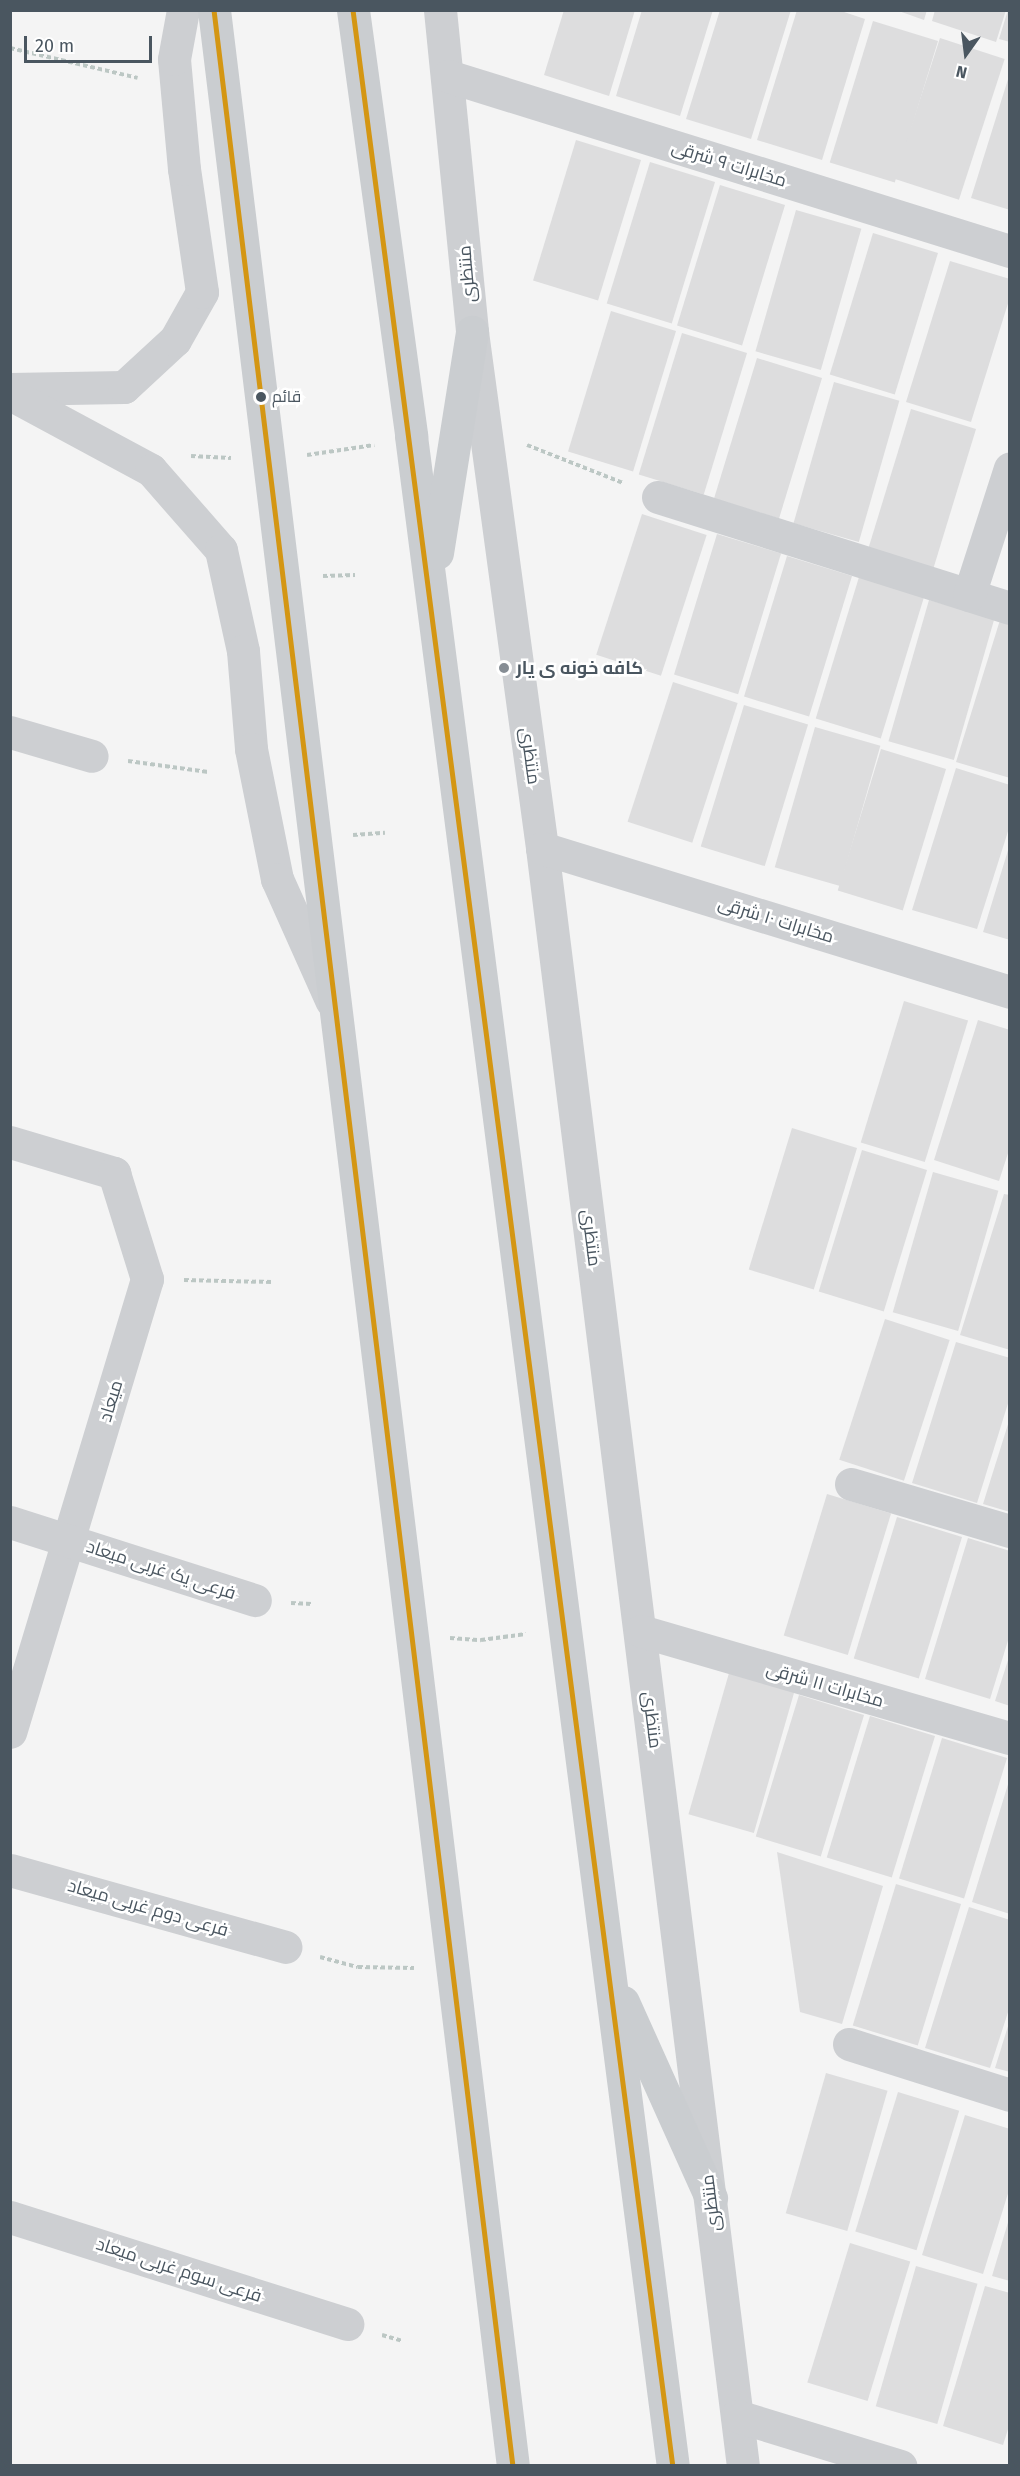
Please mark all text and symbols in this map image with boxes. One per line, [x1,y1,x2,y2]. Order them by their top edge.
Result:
scale bar [27,24,154,62]
north arrow [936,24,996,84]
text: 20 m [35,35,74,57]
text: N [954,61,969,82]
street label: مخابرات ۹ شرقی [669,136,789,192]
street label: منتظری [454,245,480,303]
place label: قائم [272,387,301,407]
marker: قائم [255,391,267,403]
place label: کافه خونه ی یار [516,657,643,679]
marker: کافه خونه ی یار [497,661,511,675]
street label: منتظری [515,726,545,786]
street label: مخابرات ۱۰ شرقی [716,892,836,948]
street label: منتظری [577,1208,605,1268]
street label: میعاد [94,1378,128,1424]
street label: فرعی یک غربی میعاد [84,1536,238,1604]
street label: مخابرات ۱۱ شرقی [764,1658,886,1712]
street label: منتظری [638,1690,666,1750]
street label: فرعی دوم غربی میعاد [65,1875,231,1941]
street label: منتظری [697,2173,725,2233]
street label: فرعی سوم غربی میعاد [93,2233,265,2307]

